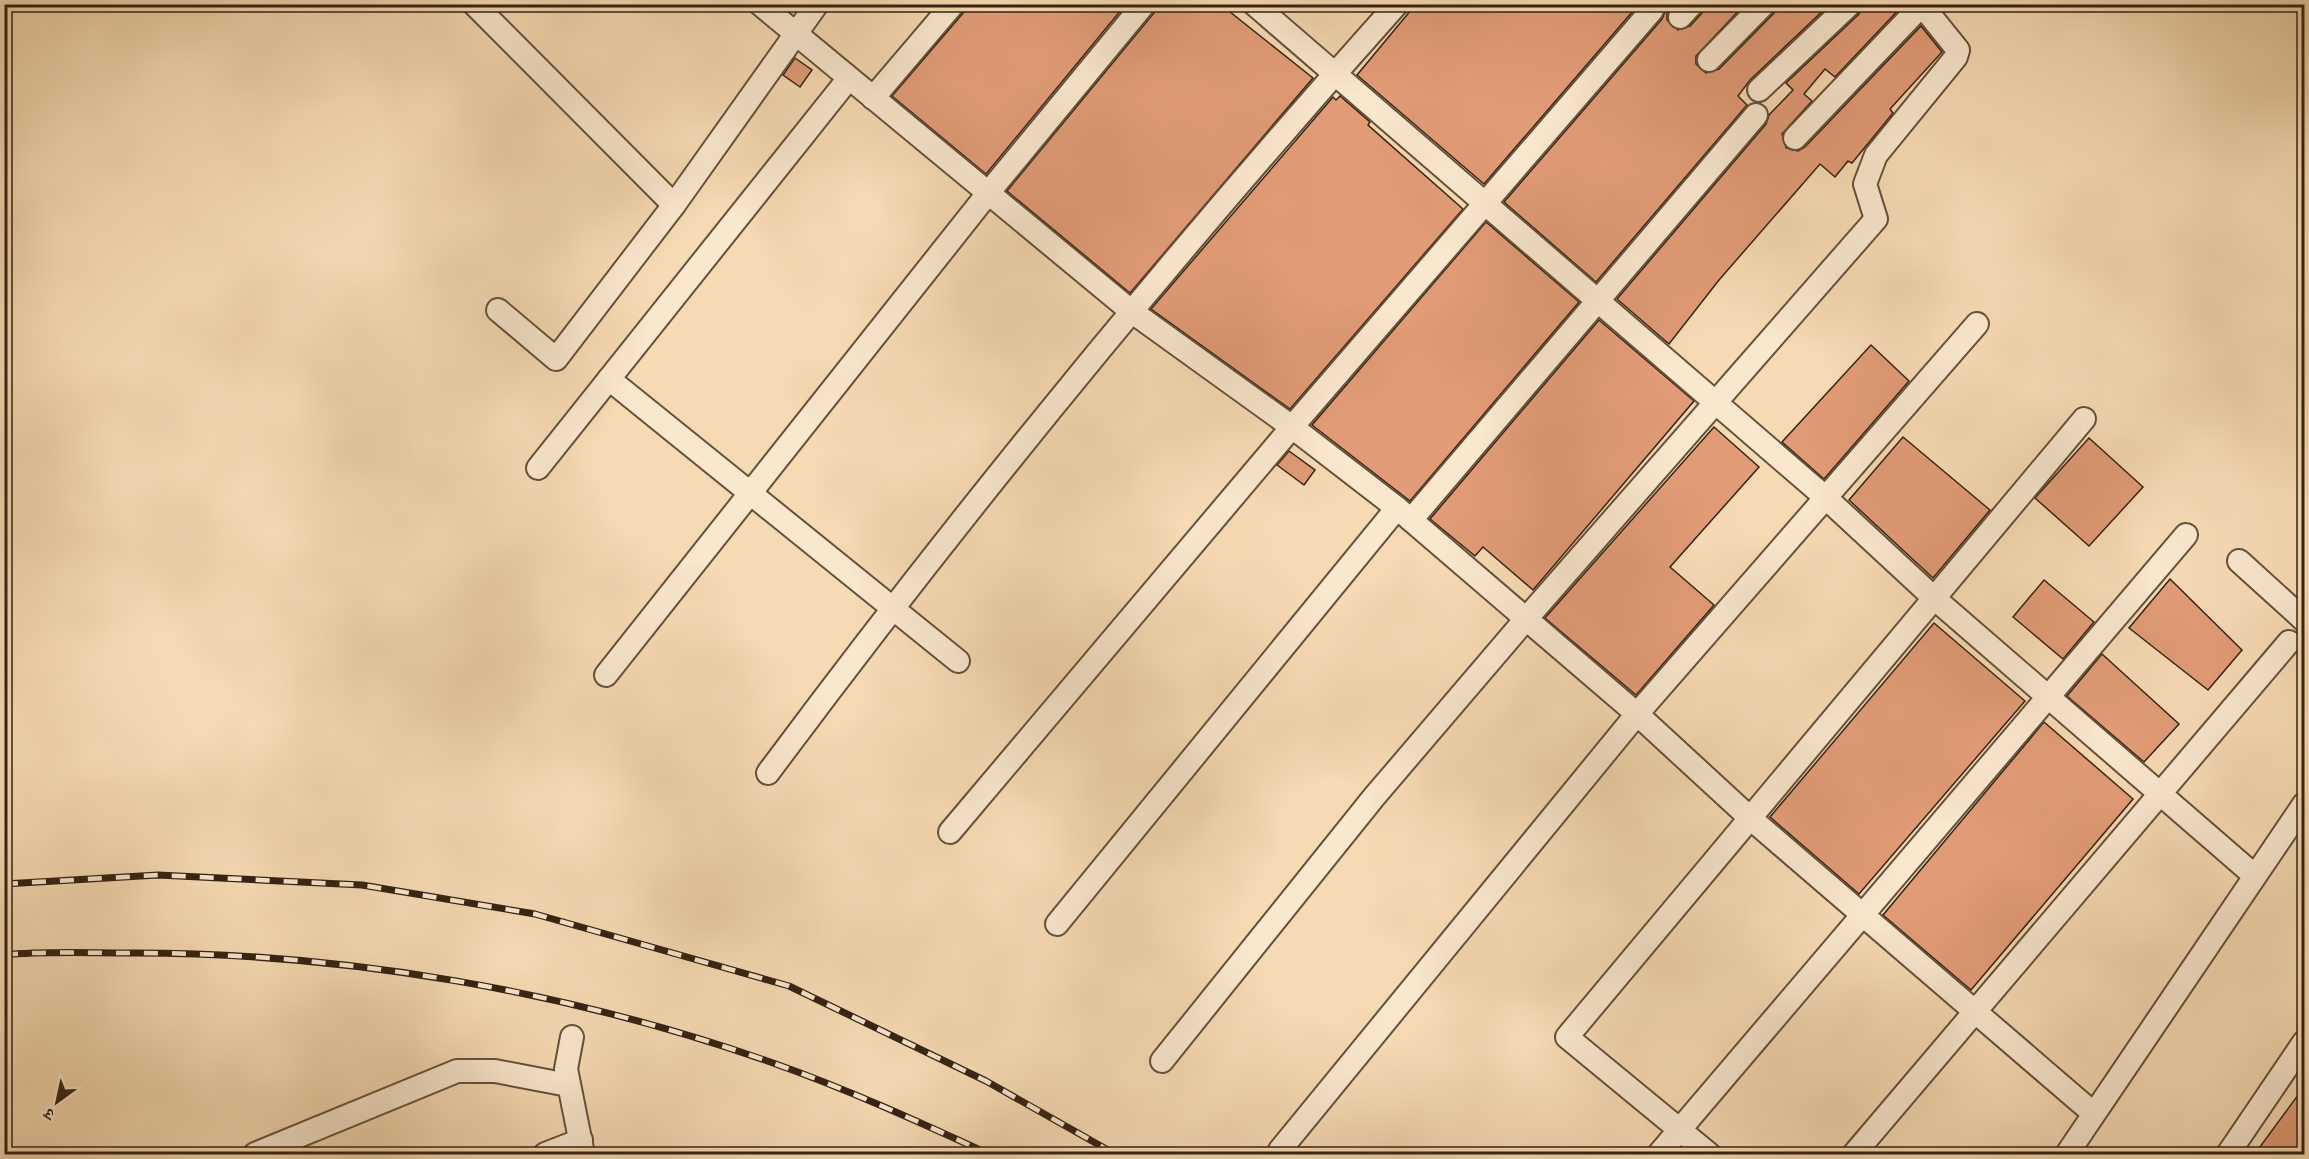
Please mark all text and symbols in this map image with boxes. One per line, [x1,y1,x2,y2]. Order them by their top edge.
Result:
north arrow [27,1072,87,1132]
text: उ [38,1101,60,1126]

